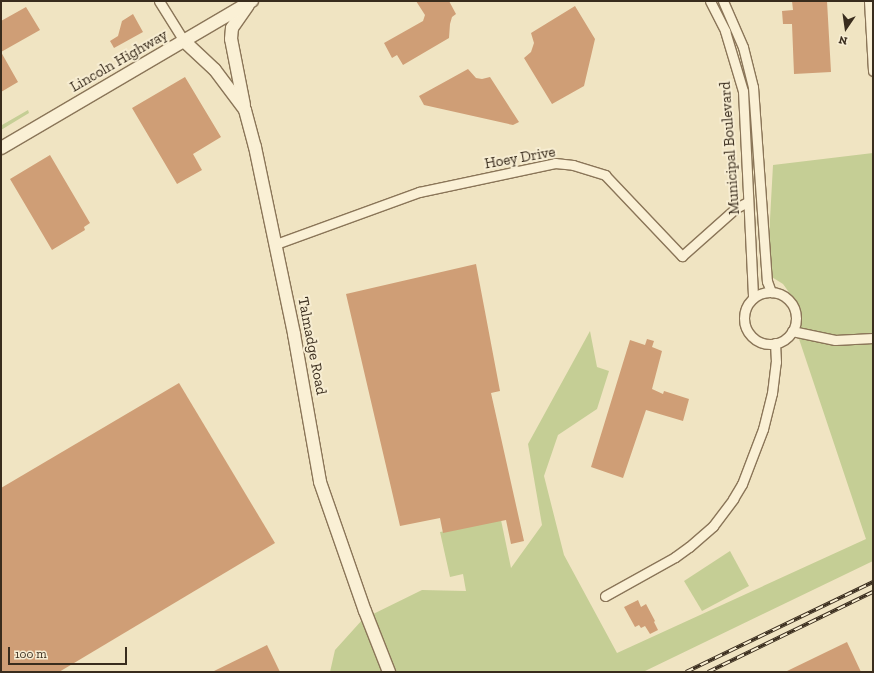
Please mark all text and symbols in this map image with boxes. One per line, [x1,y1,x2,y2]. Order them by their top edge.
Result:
north arrow [826,8,866,48]
street label: Lincoln Highway [67,26,171,96]
text: N [838,33,849,47]
street label: Municipal Boulevard [716,81,744,215]
street label: Hoey Drive [483,143,557,173]
street label: Talmadge Road [294,295,330,397]
scale bar [10,639,129,665]
text: 100 m [15,647,47,661]

